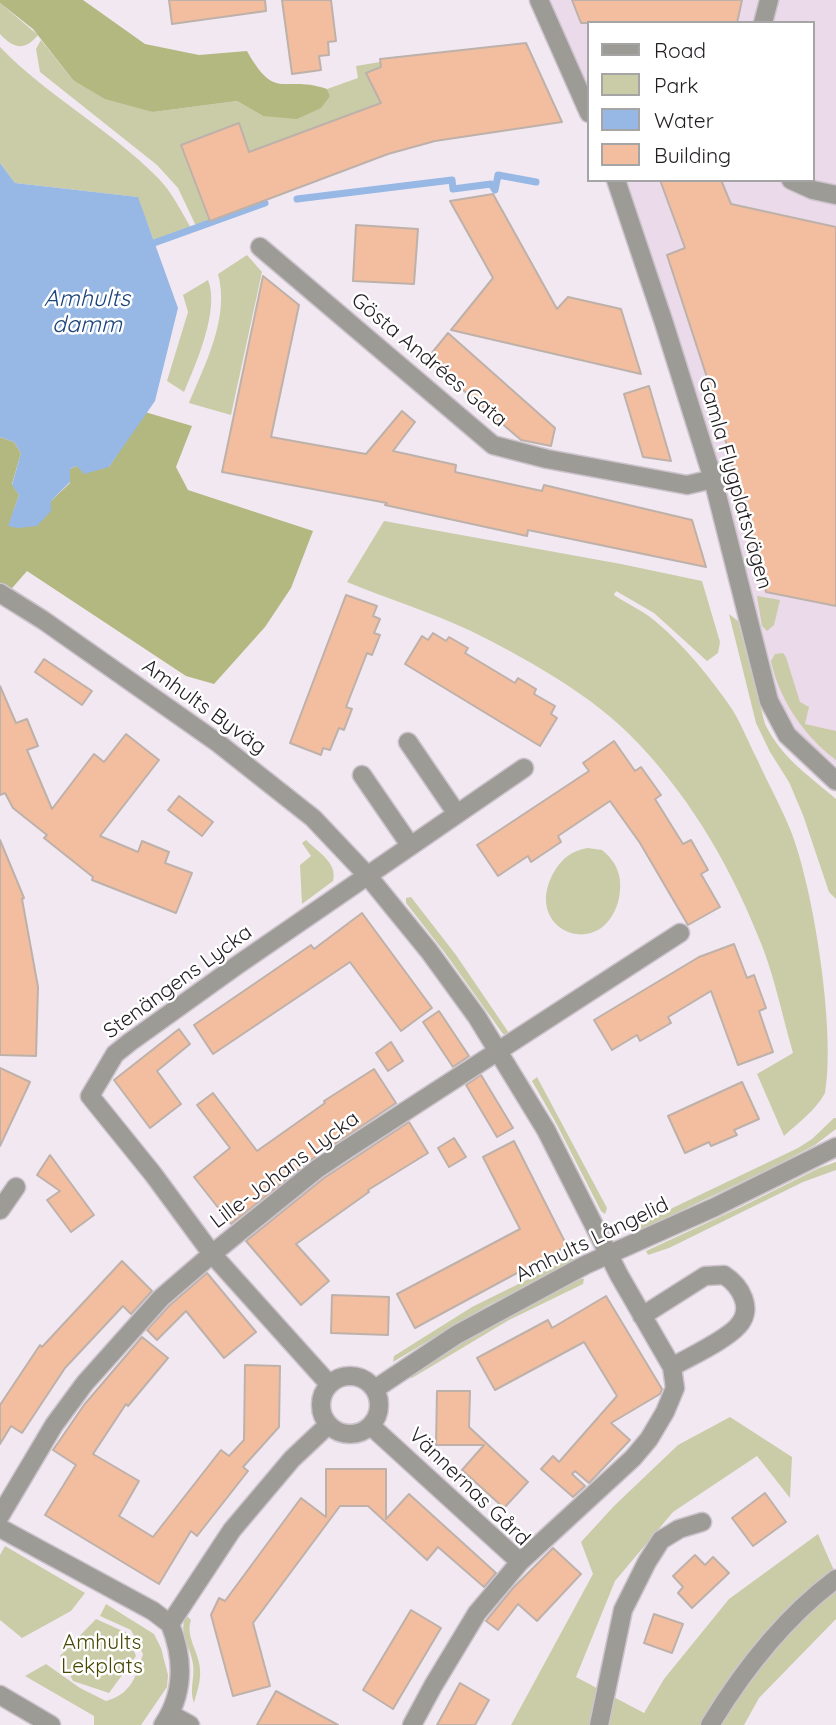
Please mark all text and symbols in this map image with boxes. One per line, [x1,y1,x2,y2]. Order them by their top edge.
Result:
legend [588,21,815,182]
text: Road [654,37,706,63]
text: Park [654,72,698,98]
text: Water [654,107,714,133]
text: Building [654,142,731,168]
water label: Amhults damm [44,285,130,339]
street label: Gösta Andrées Gata [346,287,512,433]
street label: Gamla Flygplatsvägen [693,374,777,592]
street label: Amhults Byväg [137,654,271,760]
street label: Stenängens Lycka [99,920,257,1044]
street label: Lille-Johans Lycka [206,1106,364,1234]
street label: Amhults Långelid [511,1192,673,1288]
street label: Vännernas Gård [403,1423,535,1551]
park label: Amhults Lekplats [61,1630,143,1680]

